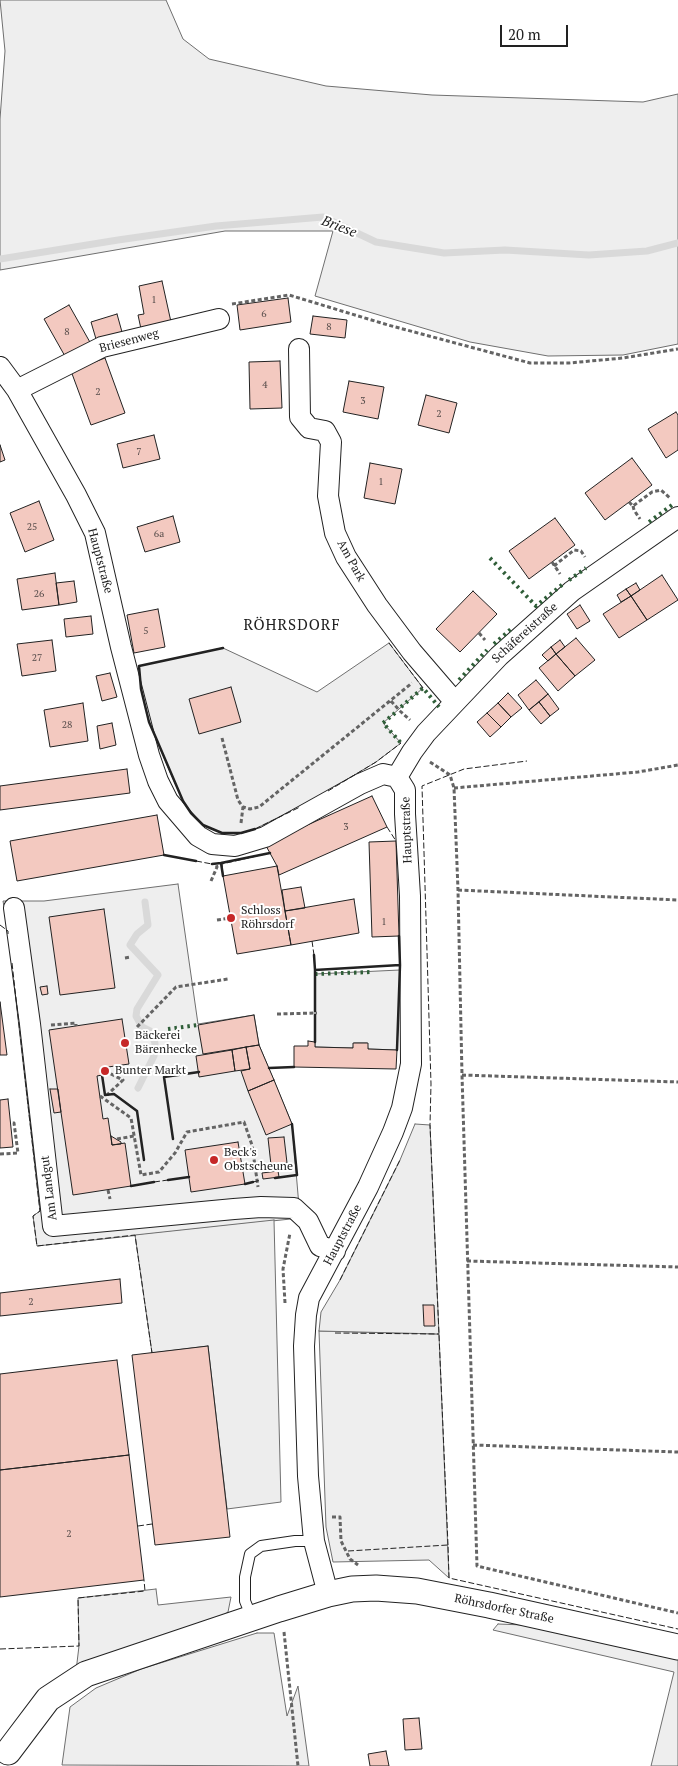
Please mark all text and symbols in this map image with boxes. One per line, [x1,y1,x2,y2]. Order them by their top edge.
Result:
scale bar [503,15,570,47]
text: 20 m [508,24,541,44]
water label: Briese [319,213,359,241]
house number: 1 [151,294,157,306]
house number: 6 [261,308,267,320]
house number: 8 [326,321,332,333]
house number: 8 [64,326,70,338]
street label: Briesenweg [98,326,160,356]
house number: 4 [262,379,268,391]
house number: 2 [95,386,101,398]
house number: 3 [360,395,366,407]
house number: 2 [436,408,442,420]
house number: 7 [136,446,142,458]
house number: 1 [378,476,384,488]
house number: 25 [27,521,37,533]
street label: Hauptstraße [84,527,116,595]
house number: 6a [154,528,164,540]
street label: Am Park [334,538,368,584]
house number: 26 [34,588,44,600]
street label: Schäfereistraße [489,600,561,666]
district label: RÖHRSDORF [242,617,342,635]
house number: 5 [143,625,149,637]
house number: 27 [32,652,42,664]
house number: 28 [62,719,72,731]
street label: Hauptstraße [399,796,415,864]
house number: 3 [343,821,349,833]
place label: Schloss Röhrsdorf [241,904,294,932]
marker: Schloss Röhrsdorf [225,912,237,924]
house number: 1 [381,916,387,928]
place label: Bäckerei Bärenhecke [135,1029,197,1057]
marker: Bäckerei Bärenhecke [119,1037,131,1049]
place label: Bunter Markt [115,1064,186,1078]
marker: Bunter Markt [99,1065,111,1077]
place label: Beck's Obstscheune [224,1146,293,1174]
marker: Beck's Obstscheune [208,1154,220,1166]
street label: Am Landgut [38,1155,60,1221]
street label: Hauptstraße [321,1202,365,1268]
house number: 2 [28,1296,34,1308]
house number: 2 [66,1528,72,1540]
street label: Röhrsdorfer Straße [453,1591,555,1627]

